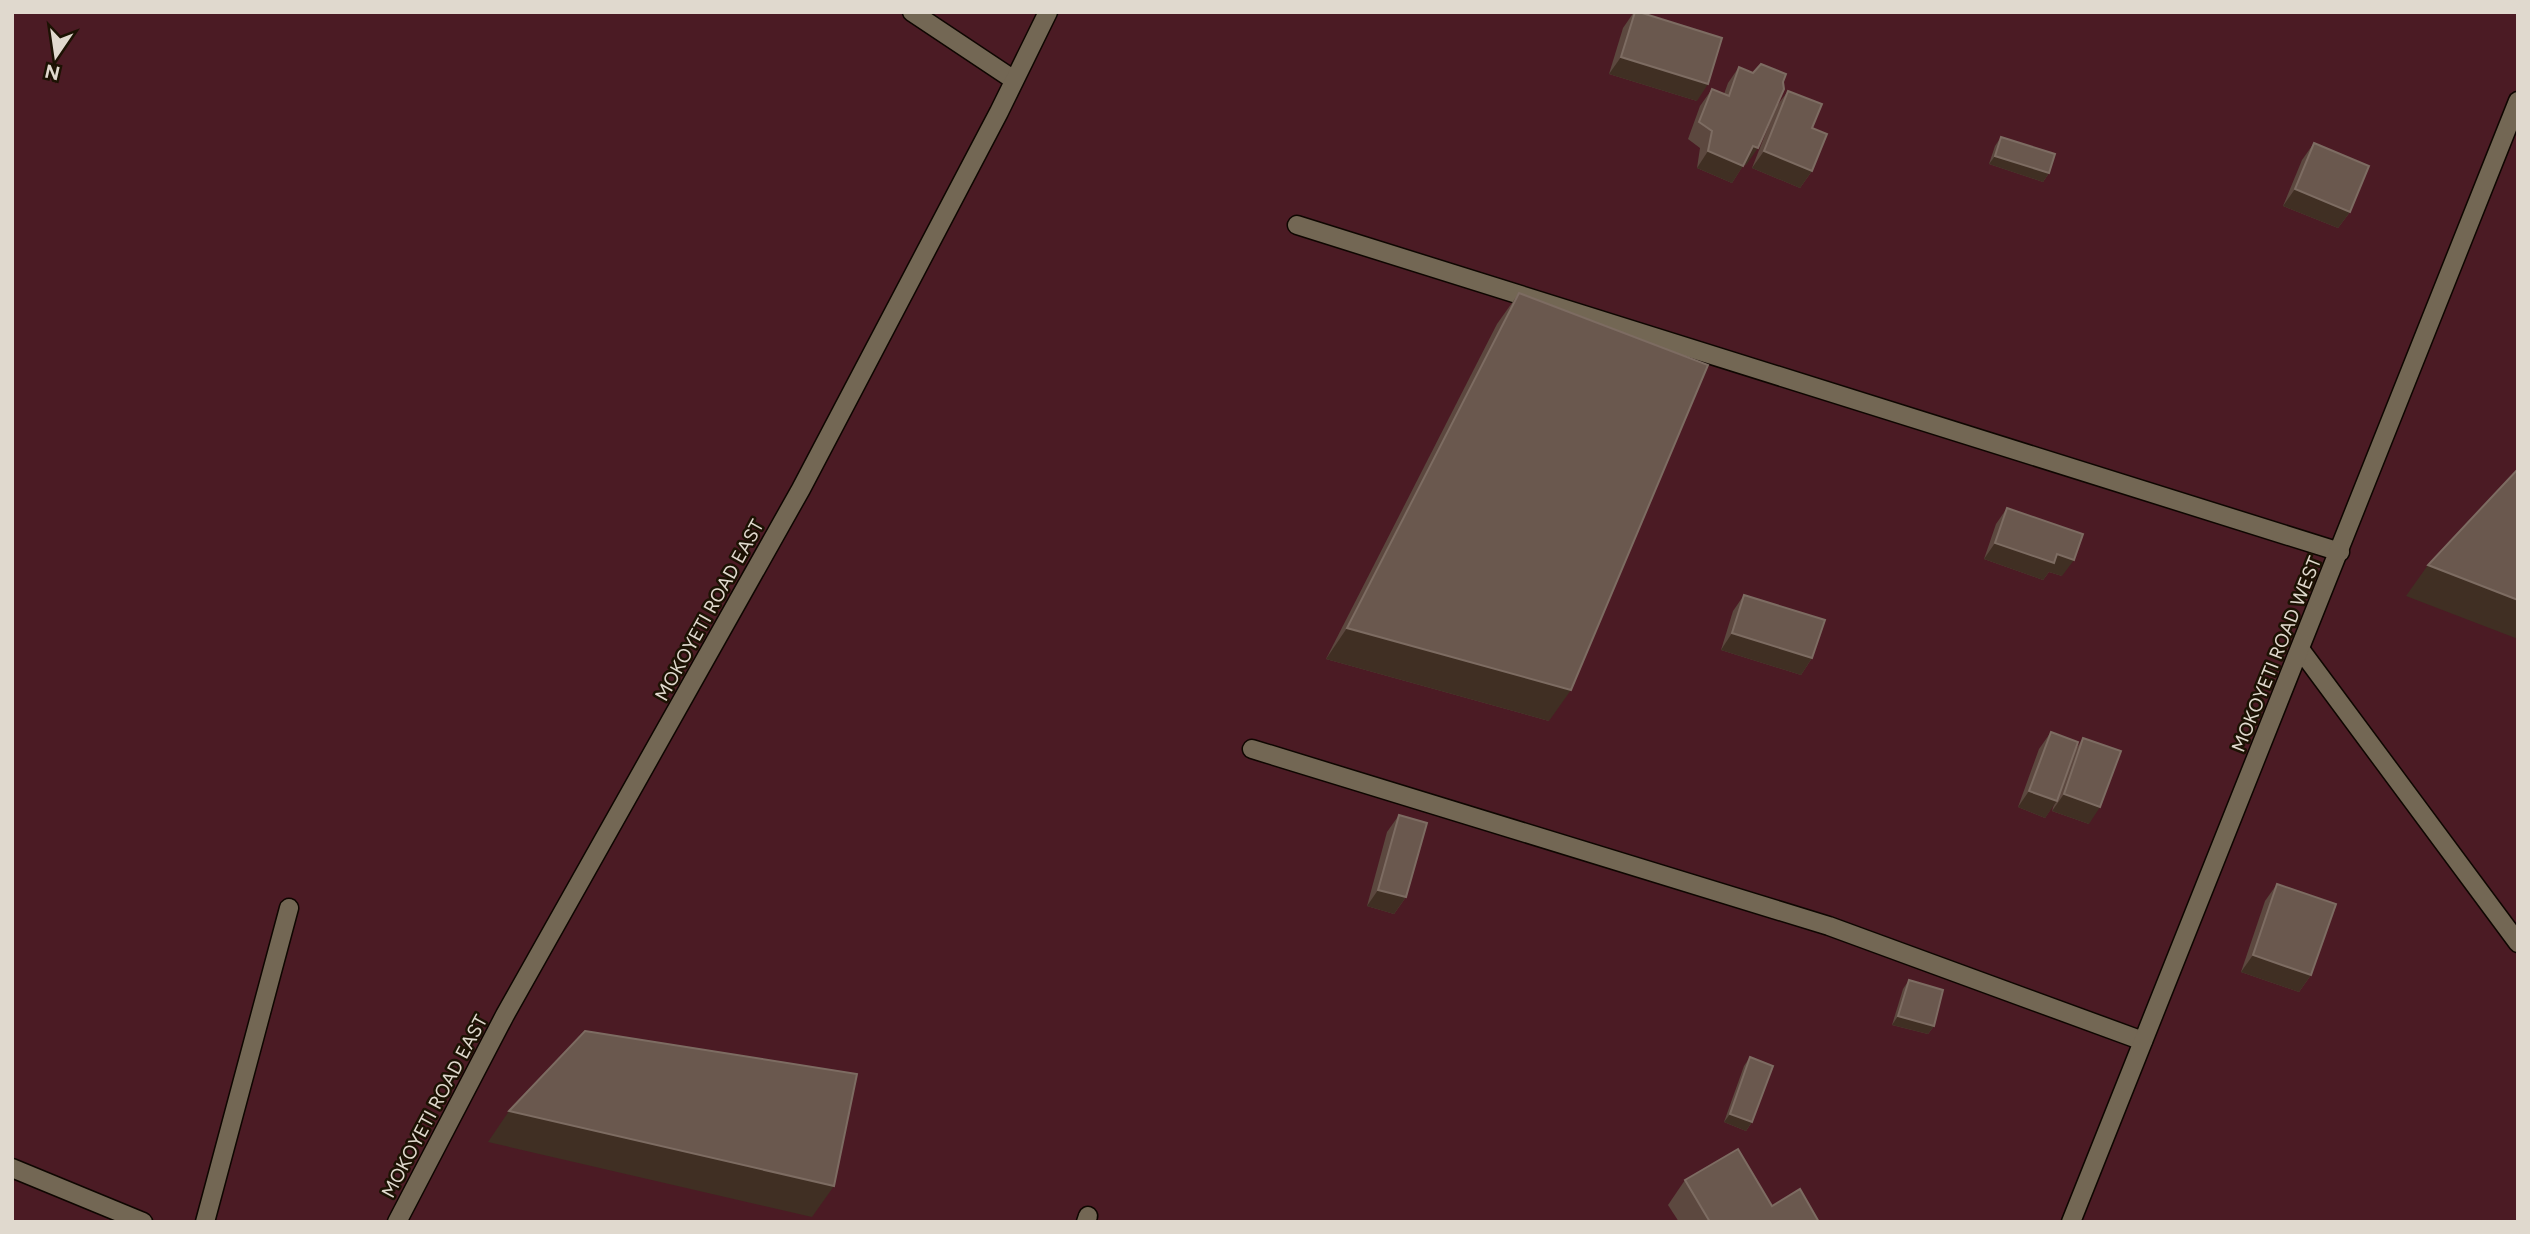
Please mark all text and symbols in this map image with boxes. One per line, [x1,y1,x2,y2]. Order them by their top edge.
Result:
north arrow [21,21,91,91]
text: N [43,59,62,85]
street label: MOKOYETI ROAD EAST [650,515,769,705]
street label: MOKOYETI ROAD WEST [2227,553,2326,755]
street label: MOKOYETI ROAD EAST [377,1011,493,1201]

